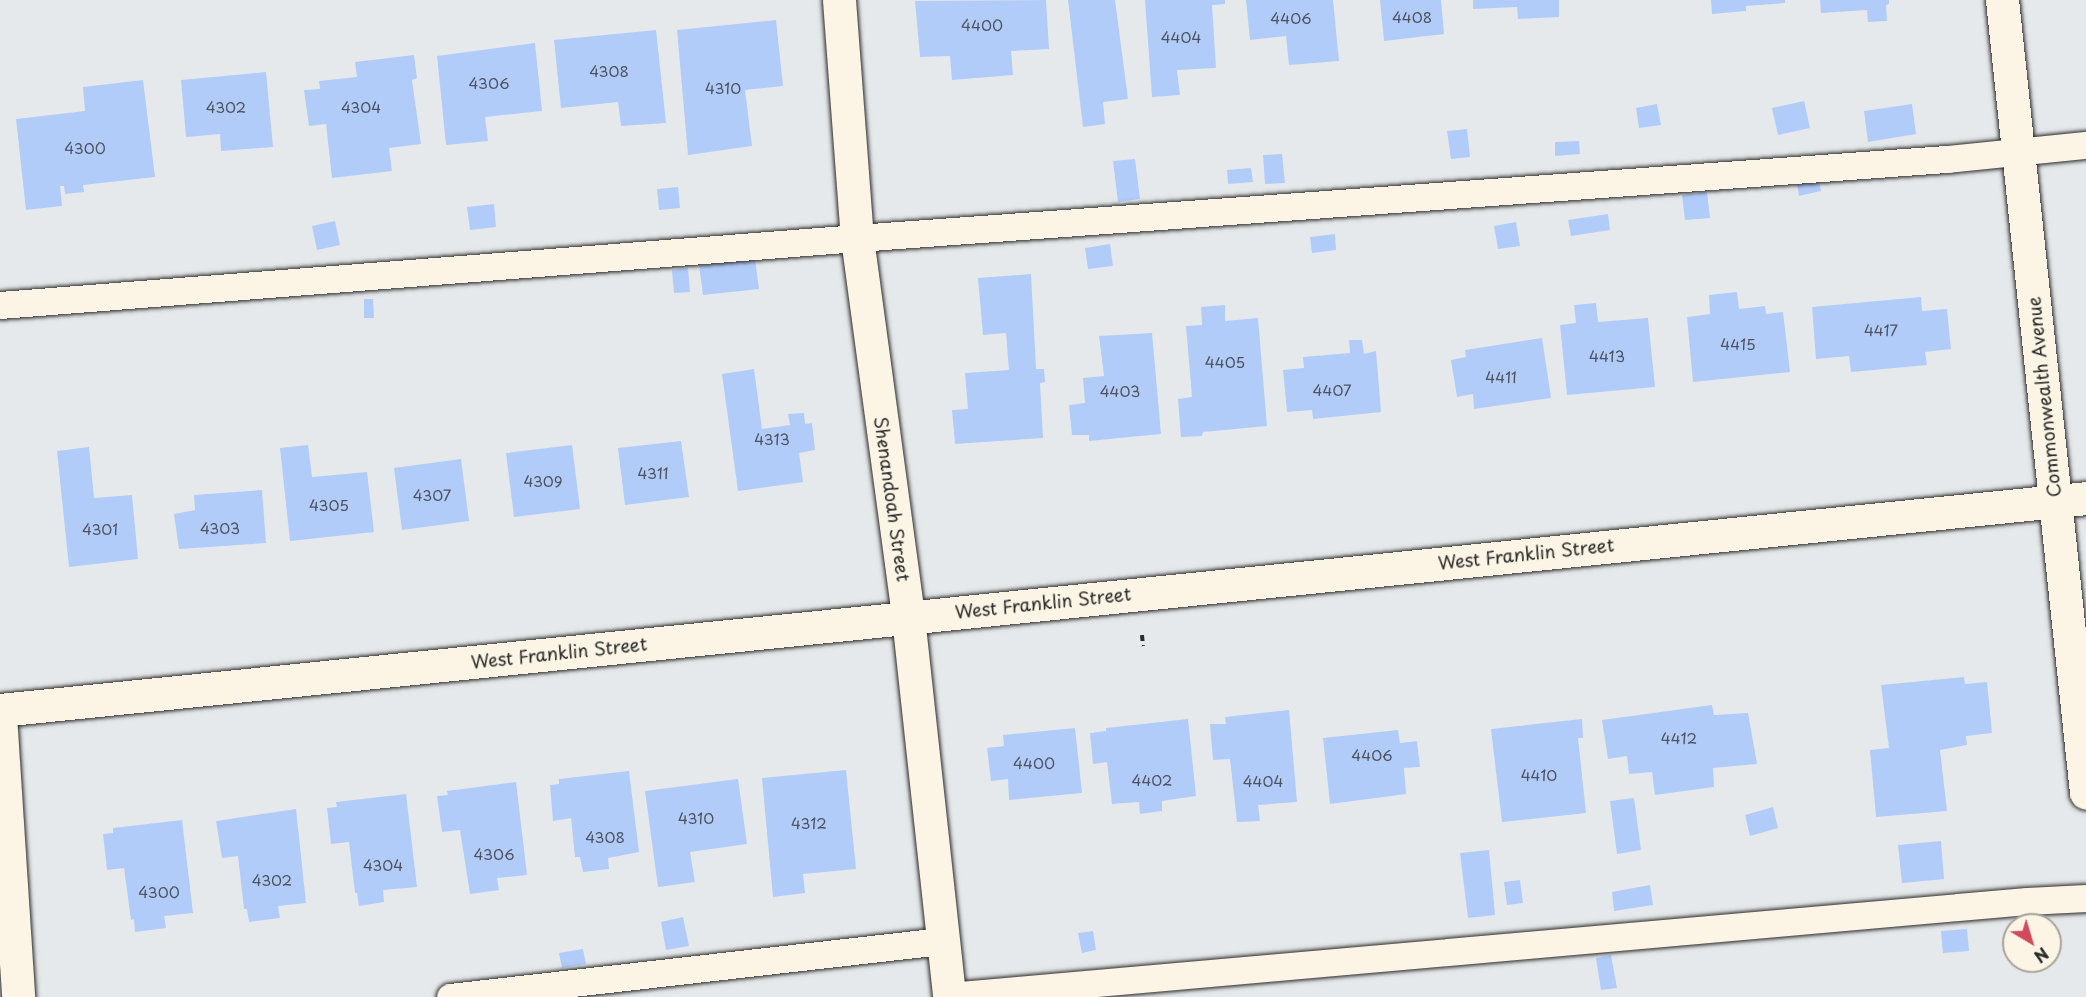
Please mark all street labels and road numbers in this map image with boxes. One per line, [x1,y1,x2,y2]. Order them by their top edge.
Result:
street label: Commonwealth Avenue [2023,295,2065,499]
street label: Shenandoah Street [870,414,914,584]
street label: West Franklin Street [1436,534,1616,574]
street label: West Franklin Street [953,583,1133,623]
street label: West Franklin Street [469,633,649,673]

